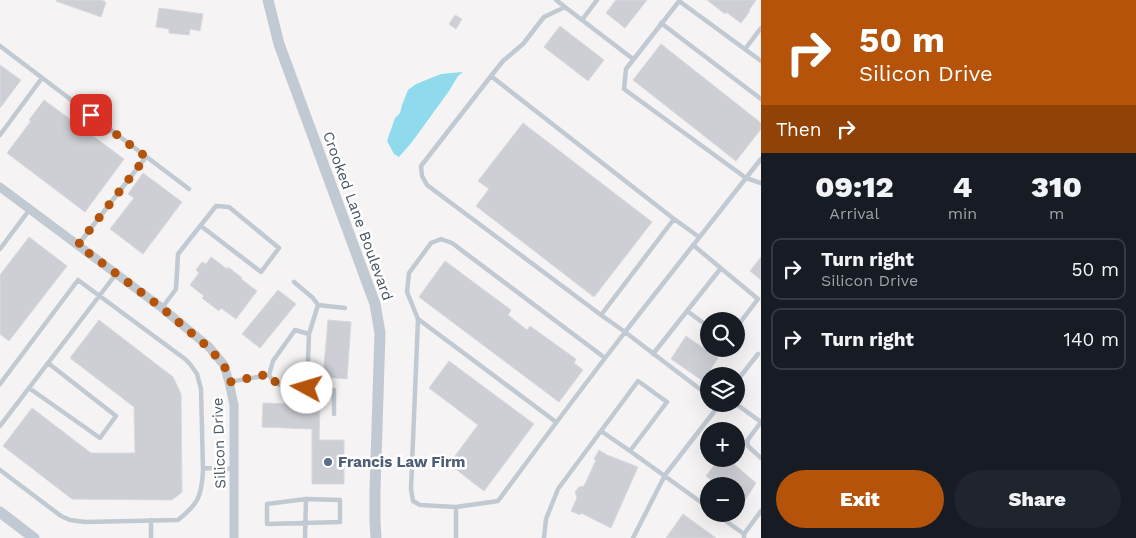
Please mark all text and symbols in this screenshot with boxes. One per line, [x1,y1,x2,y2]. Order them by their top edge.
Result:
text: 50 m [859,19,945,61]
icon: right [776,20,841,85]
text: Silicon Drive [859,61,993,86]
pin [70,94,112,136]
icon: arrive [77,101,105,129]
icon: right [832,115,860,143]
text: Then [776,118,822,141]
street label: Crooked Lane Boulevard [319,129,397,303]
text: 09:12 [815,169,894,204]
text: 4 [952,169,972,204]
text: 310 [1031,169,1082,204]
text: Arrival [829,204,879,223]
text: min [948,204,977,223]
text: m [1049,204,1064,223]
text: Turn right [821,248,914,271]
icon: right [778,255,806,283]
text: 50 m [1072,258,1119,281]
text: Silicon Drive [821,271,918,290]
map controls [700,312,745,522]
button: search [700,312,745,357]
icon: right [778,325,806,353]
text: Turn right [821,328,914,351]
text: 140 m [1064,328,1119,351]
position arrow [280,361,332,413]
button: layers [700,367,745,412]
street label: Silicon Drive [208,397,230,489]
button: + [700,422,745,467]
place label: Francis Law Firm [338,453,465,471]
marker: Francis Law Firm [322,456,334,468]
button: Exit [776,470,944,528]
button: Share [954,470,1121,528]
button: − [700,477,745,522]

